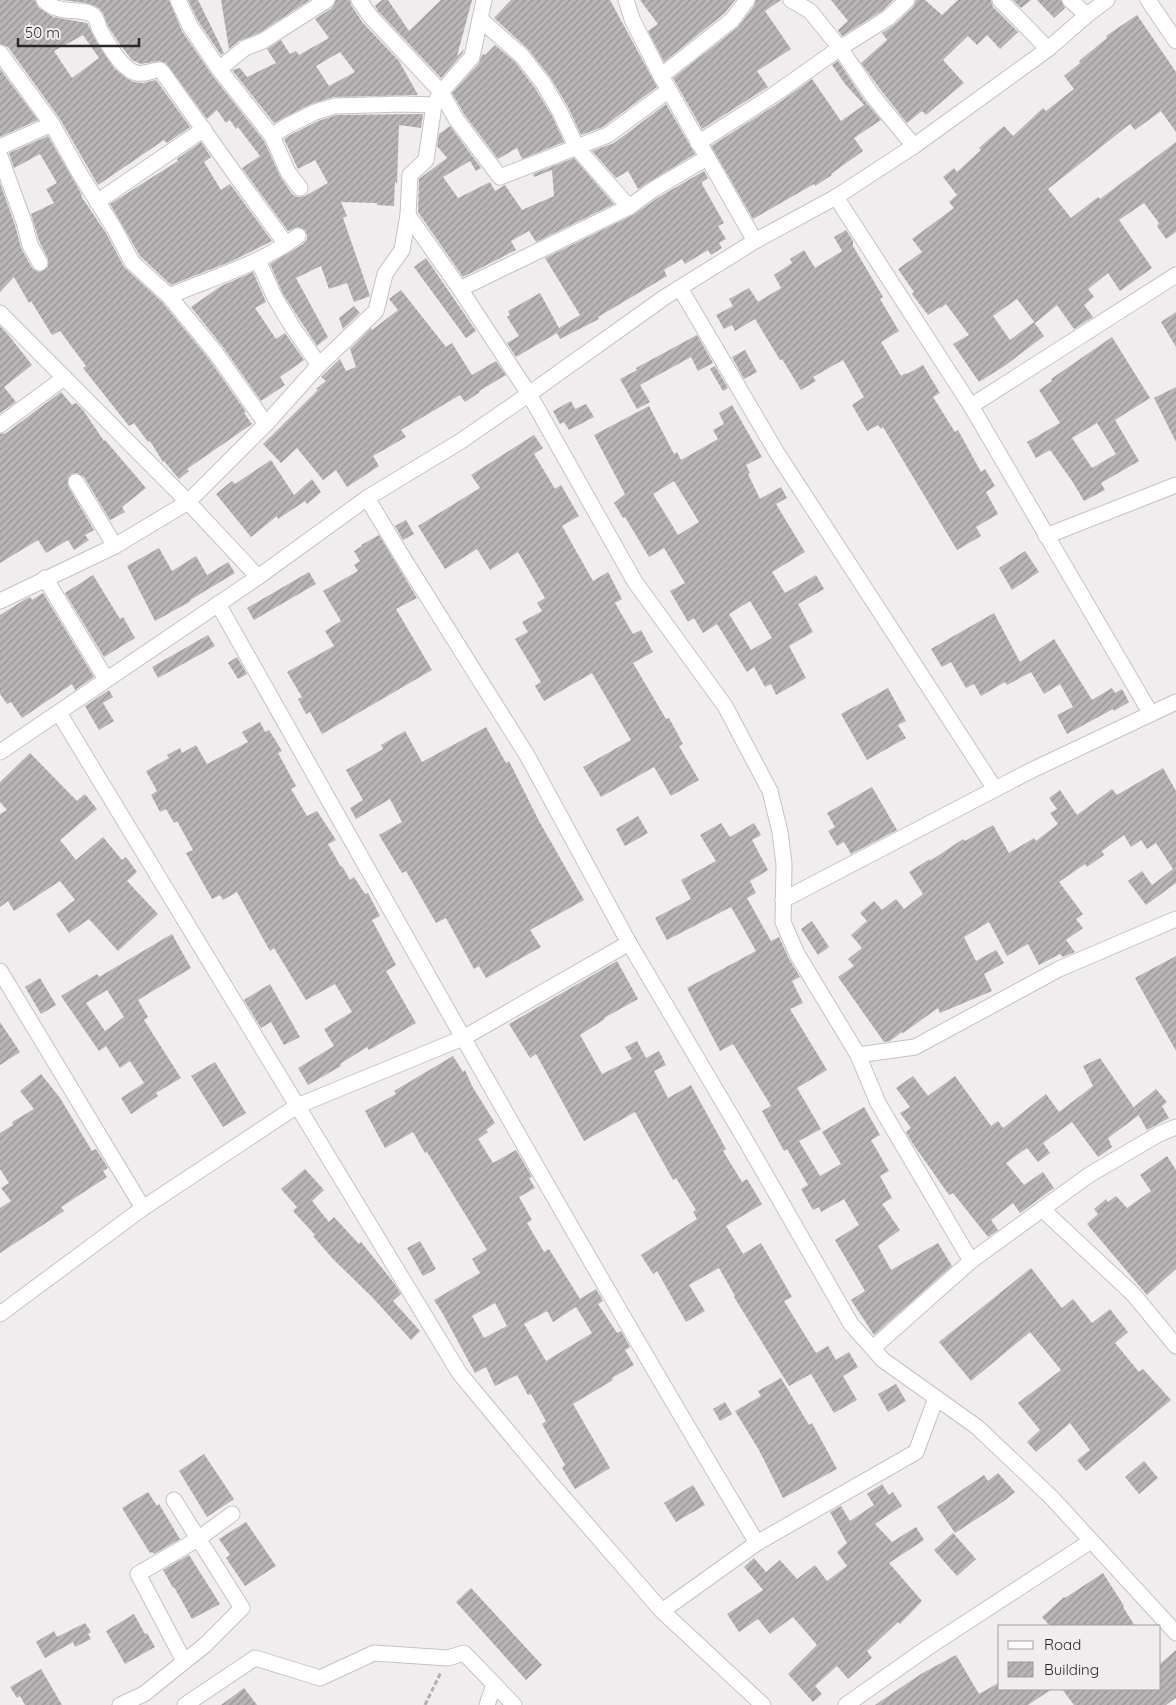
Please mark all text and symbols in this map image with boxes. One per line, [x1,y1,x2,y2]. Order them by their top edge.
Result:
scale bar [18,15,139,47]
text: 50 m [25,23,60,42]
legend [998,1625,1161,1690]
text: Road [1044,1635,1081,1654]
text: Building [1044,1660,1099,1679]

